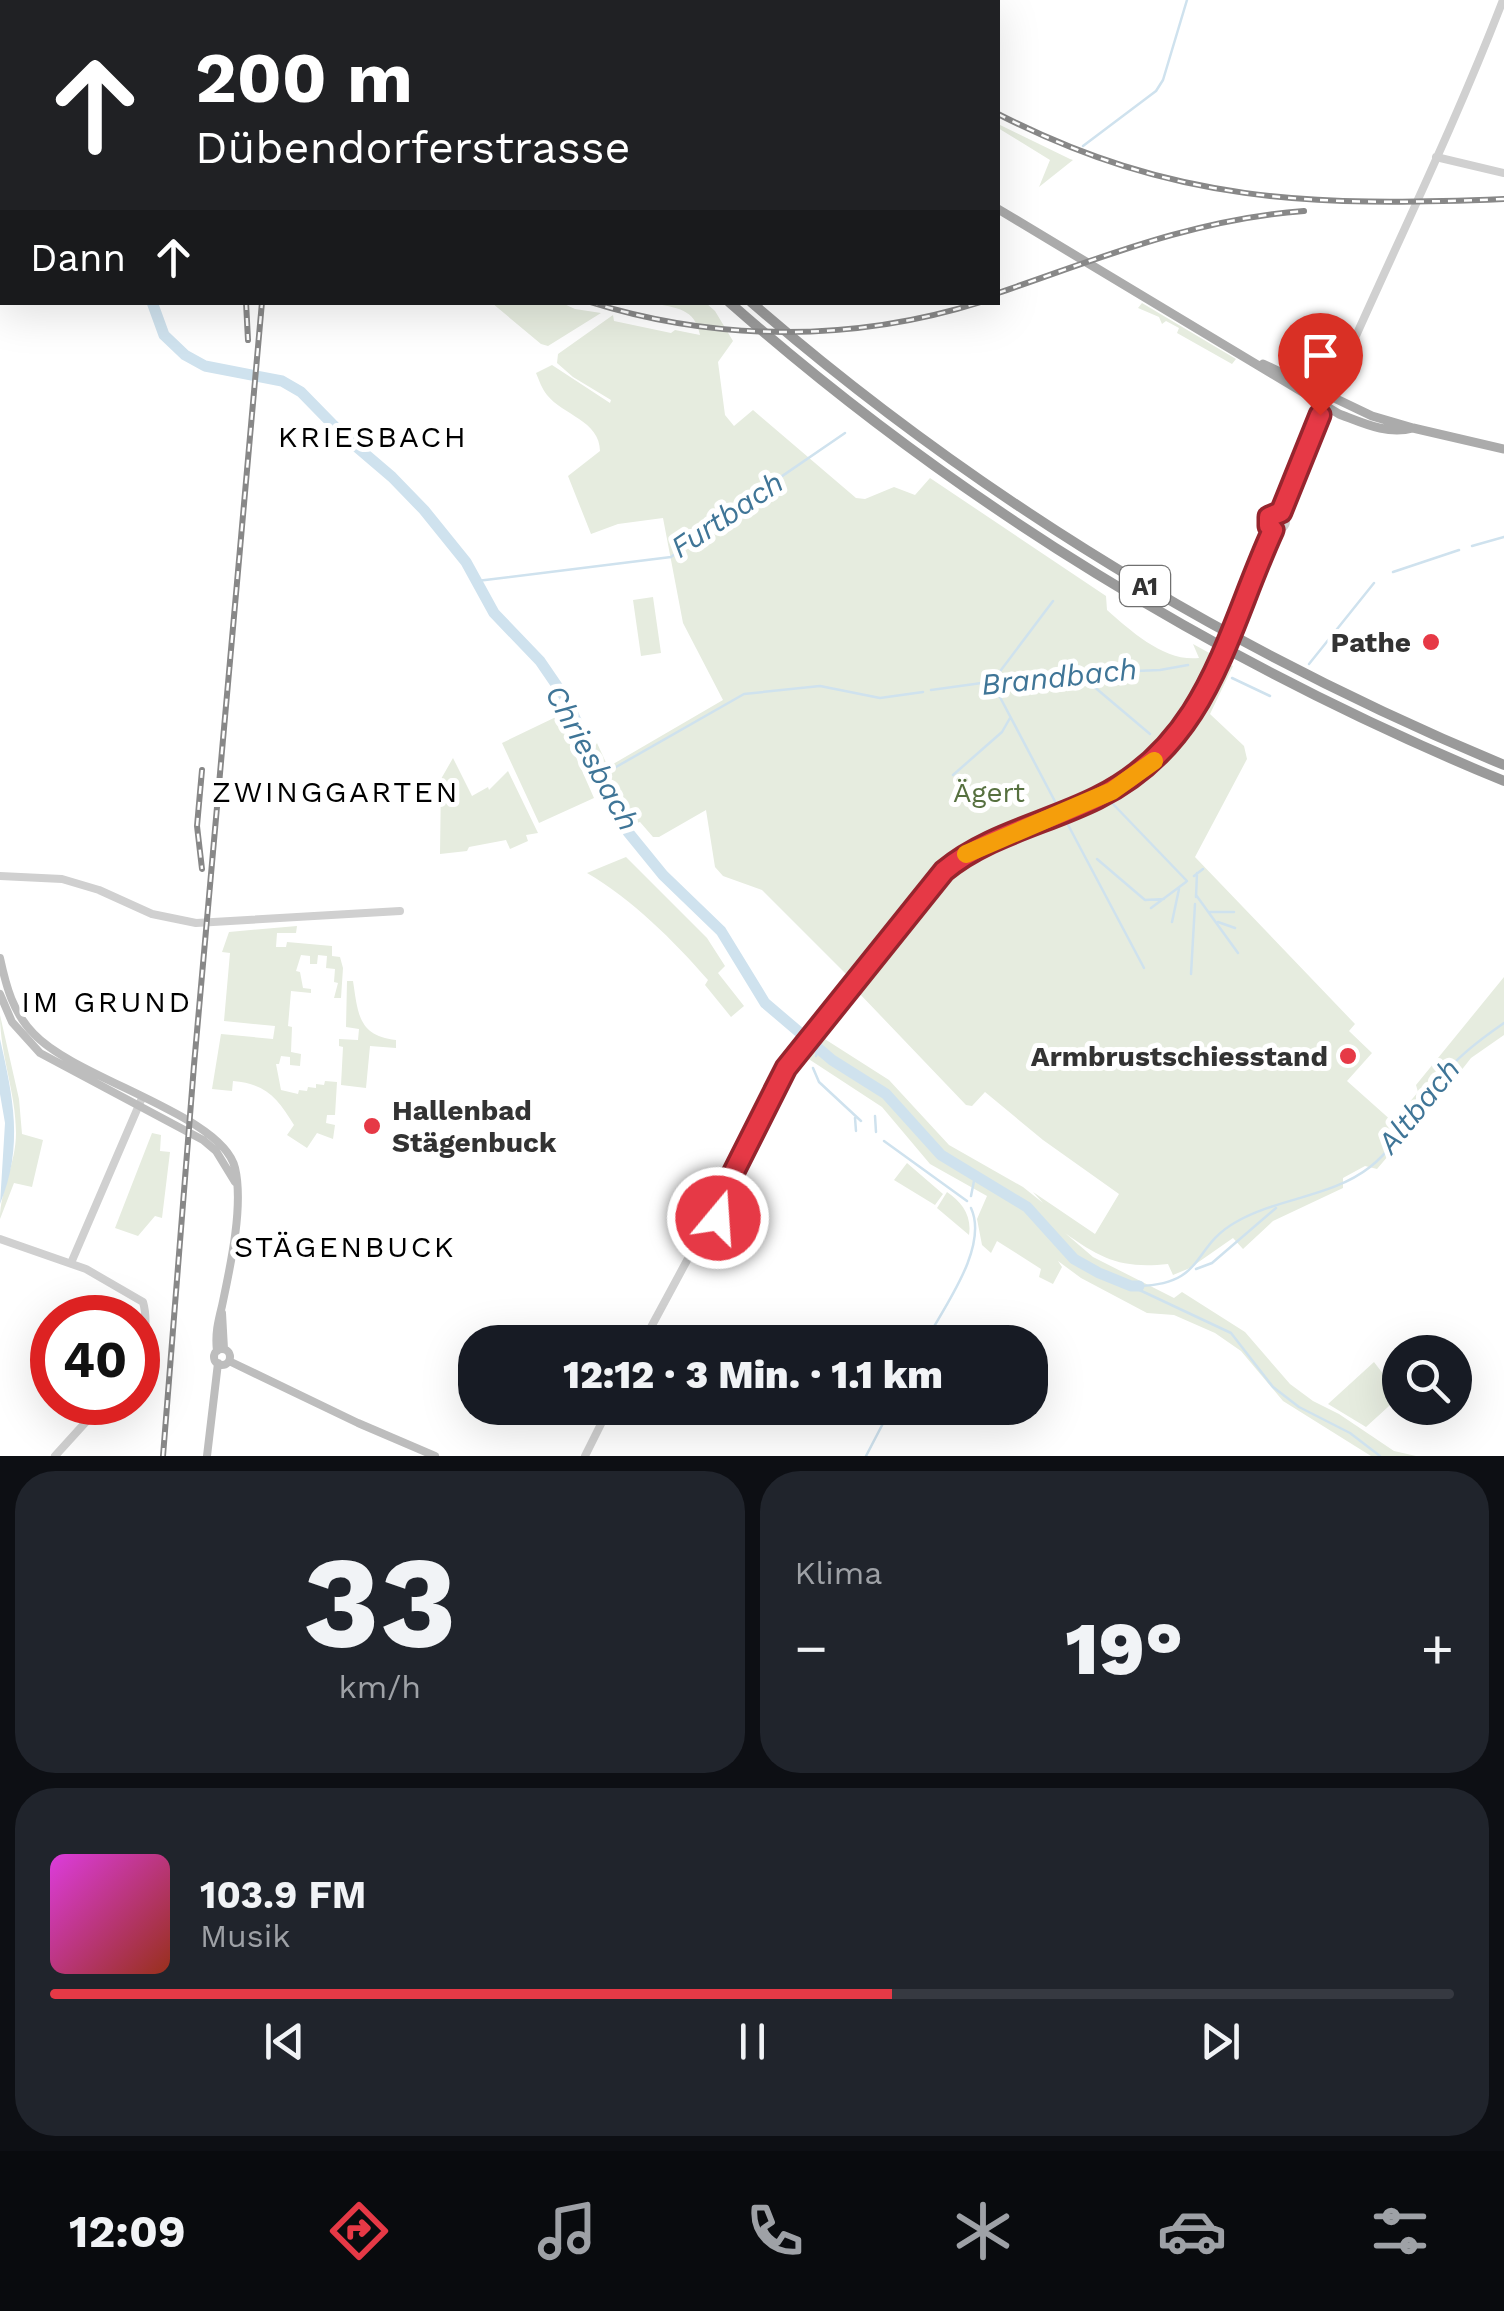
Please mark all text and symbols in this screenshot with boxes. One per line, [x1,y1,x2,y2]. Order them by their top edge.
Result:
text: 200 m [195,37,413,119]
icon: ahead [30,40,160,170]
text: Dübendorferstrasse [195,121,630,174]
icon: ahead [146,230,201,285]
text: Dann [30,236,126,280]
pin [1278,313,1363,416]
icon: arrive [1293,328,1348,383]
district label: KRIESBACH [278,419,468,454]
water label: Furtbach [664,464,790,565]
road number: A1 [1120,566,1170,606]
place label: Pathe [1330,626,1411,659]
marker: Pathe [1420,631,1442,653]
water label: Brandbach [979,651,1139,702]
water label: Chriesbach [538,679,647,837]
district label: ZWINGGARTEN [212,774,460,809]
park label: Ägert [953,776,1025,809]
district label: IM GRUND [21,984,193,1019]
place label: Armbrustschiesstand [1031,1040,1328,1073]
marker: Armbrustschiesstand [1337,1045,1359,1067]
water label: Altbach [1369,1052,1467,1161]
place label: Hallenbad Stägenbuck [392,1094,557,1159]
marker: Hallenbad Stägenbuck [361,1115,383,1137]
position arrow [666,1166,770,1270]
district label: STÄGENBUCK [234,1229,456,1264]
speed limit sign: 40 [30,1295,160,1425]
map controls [1382,1335,1472,1425]
button: search [1382,1335,1472,1425]
text: 12:12 · 3 Min. · 1.1 km [563,1353,943,1397]
text: 33 [303,1526,457,1679]
text: Klima [795,1554,882,1592]
text: 19° [1065,1604,1183,1692]
text: − [795,1616,828,1680]
text: + [1421,1616,1454,1680]
text: km/h [339,1668,421,1706]
text: 103.9 FM [200,1873,366,1917]
text: Musik [200,1917,290,1955]
icon: previous [257,2014,312,2069]
icon: pause [725,2014,780,2069]
icon: next [1193,2014,1248,2069]
icon: directions [324,2196,394,2266]
icon: music [532,2196,602,2266]
icon: phone [740,2196,810,2266]
icon: climate [948,2196,1018,2266]
icon: car [1157,2196,1227,2266]
icon: filters [1365,2196,1435,2266]
text: 12:09 [69,2205,186,2258]

